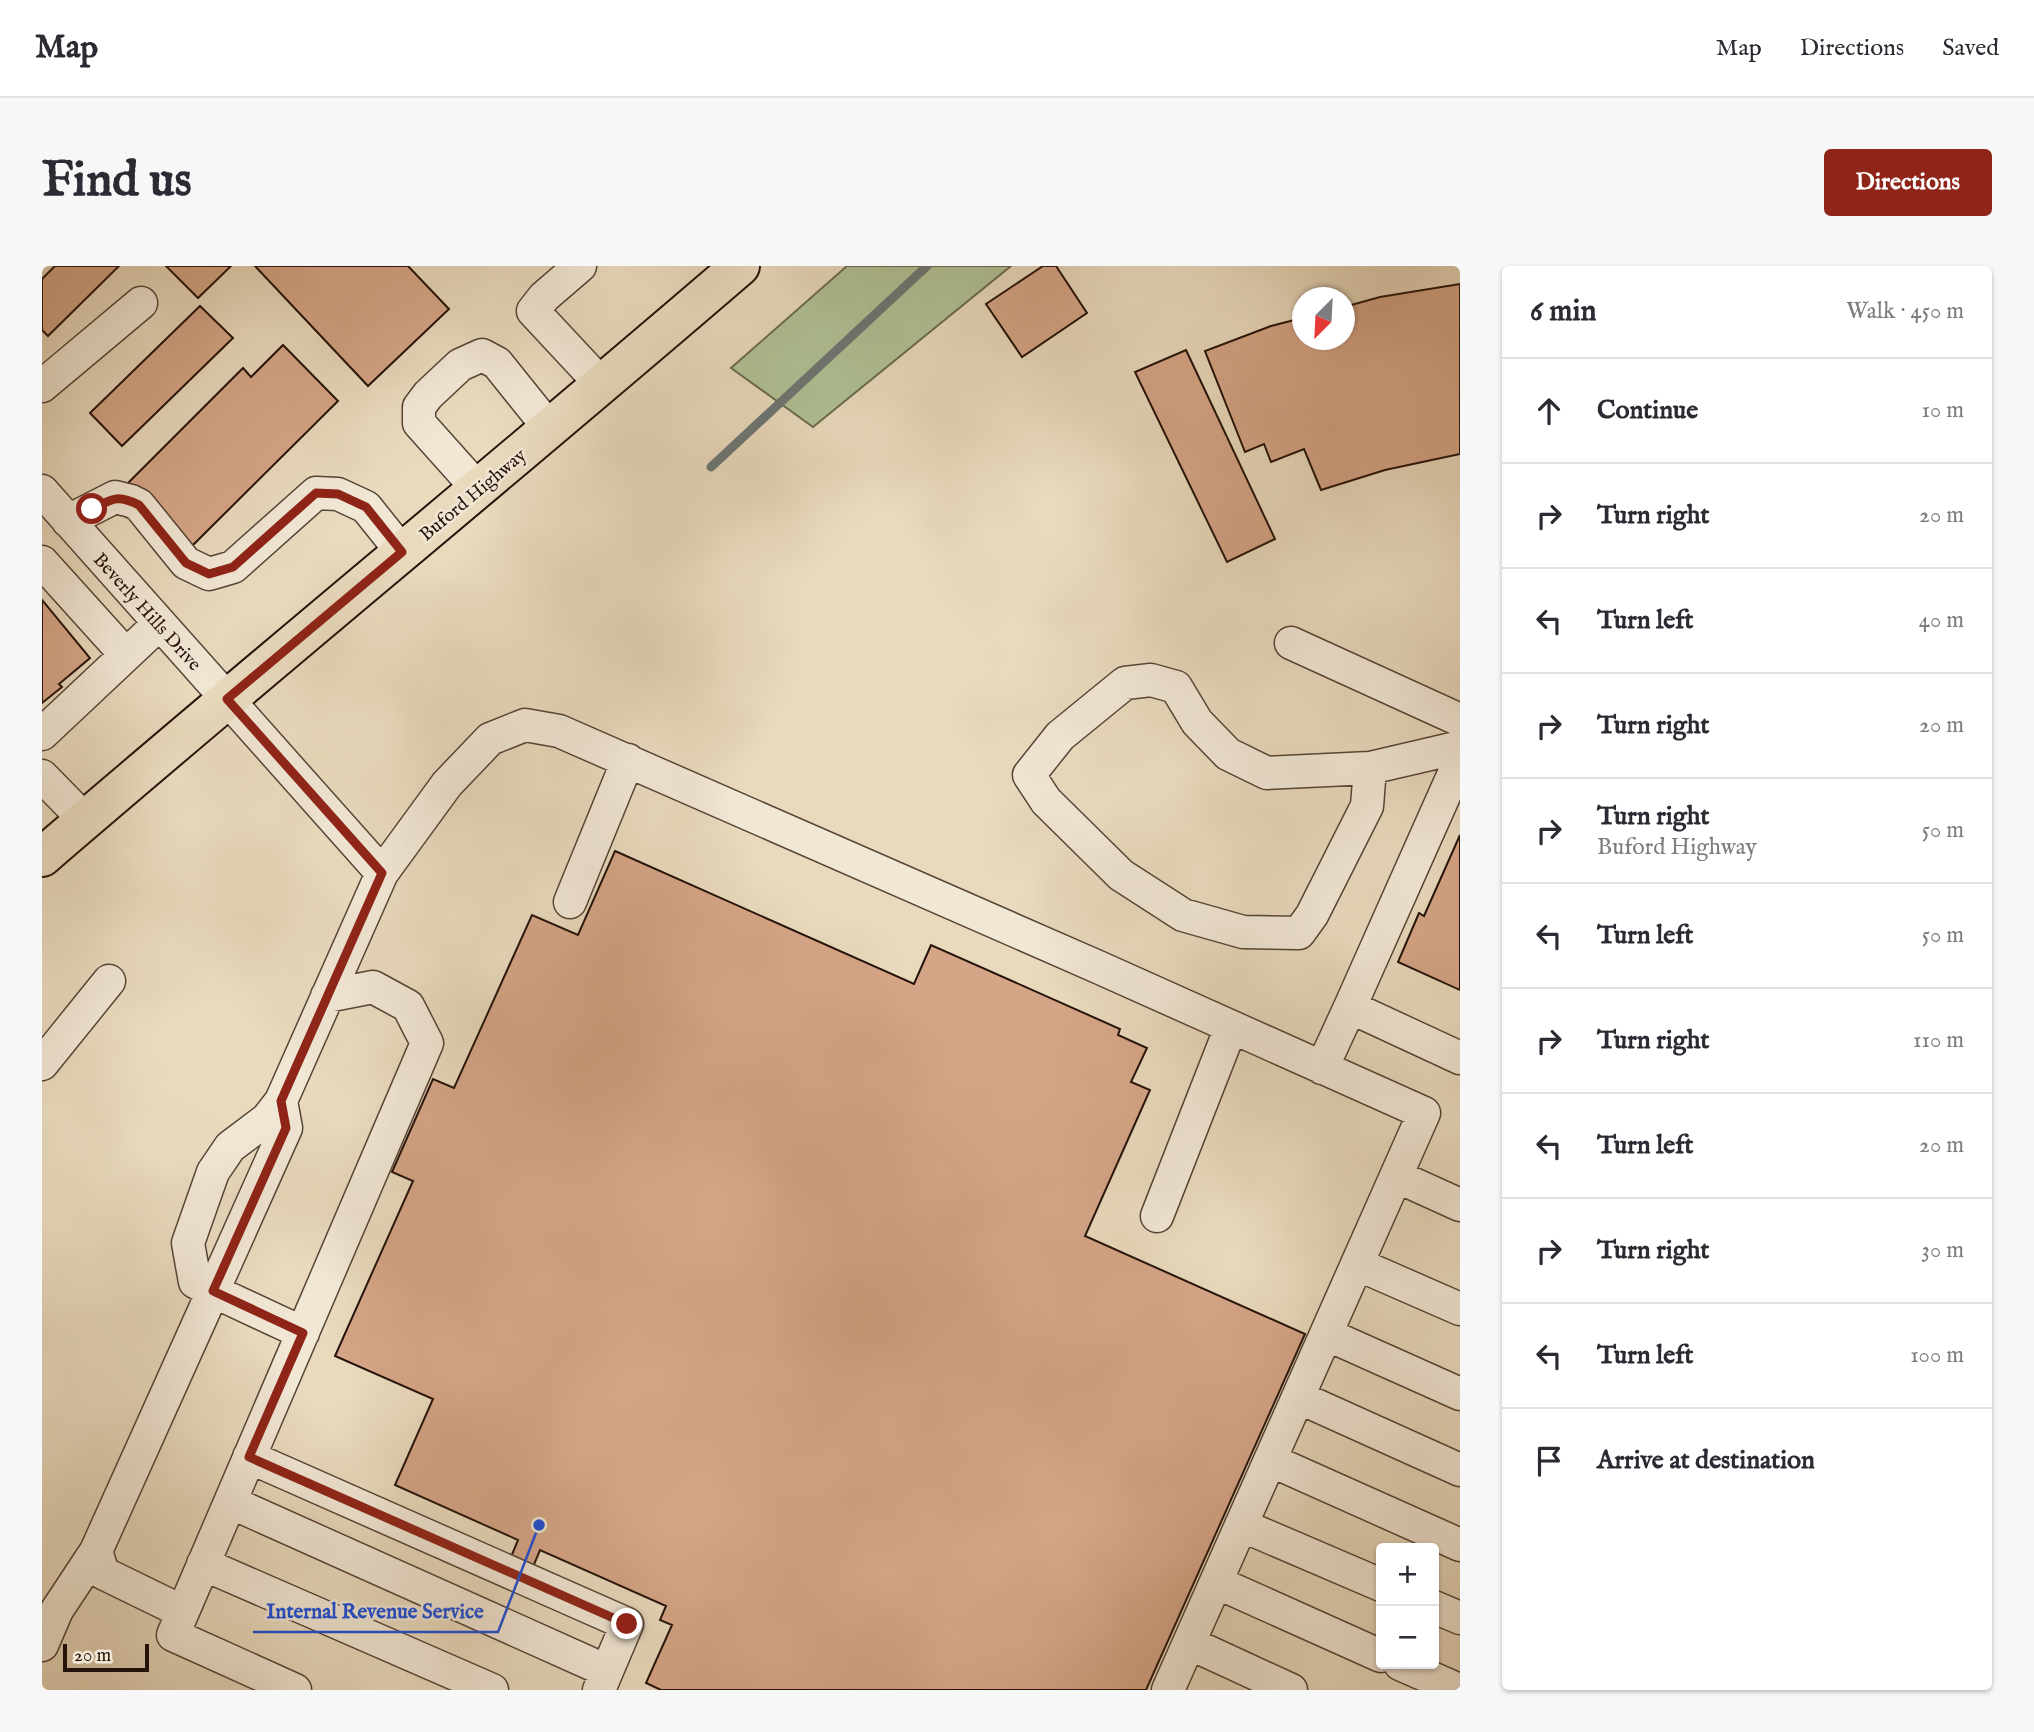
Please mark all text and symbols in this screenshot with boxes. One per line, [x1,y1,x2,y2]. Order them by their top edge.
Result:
text: Map [35,27,98,69]
text: Map [1716,33,1762,64]
text: Directions [1800,33,1904,64]
text: Saved [1942,33,1999,64]
button: Directions [1824,149,1992,216]
text: Find us [42,151,192,213]
north arrow [1292,287,1355,350]
text: 6 min [1530,293,1596,331]
text: Walk · 450 m [1846,297,1964,326]
icon: ahead [1530,392,1568,430]
text: Continue [1597,394,1698,427]
text: 10 m [1921,396,1964,425]
street label: Buford Highway [415,443,532,547]
route start [76,493,107,524]
icon: right [1530,497,1568,535]
text: Turn right [1597,499,1710,532]
text: 20 m [1919,501,1964,530]
street label: Beverly Hills Drive [87,548,206,677]
icon: left [1530,602,1568,640]
text: Turn left [1597,604,1694,637]
text: 40 m [1919,606,1964,635]
icon: right [1530,707,1568,745]
text: Turn right [1597,709,1710,742]
text: 20 m [1919,711,1964,740]
text: Turn right [1597,800,1710,833]
icon: right [1530,812,1568,850]
text: 50 m [1922,816,1964,845]
text: Buford Highway [1597,833,1757,862]
icon: left [1530,917,1568,955]
text: Turn left [1597,919,1694,952]
text: 50 m [1922,921,1964,950]
icon: right [1530,1022,1568,1060]
text: Turn right [1597,1024,1710,1057]
text: 110 m [1913,1026,1964,1055]
icon: left [1530,1127,1568,1165]
text: Turn left [1597,1129,1694,1162]
text: 20 m [1919,1131,1964,1160]
icon: right [1530,1232,1568,1270]
text: Turn right [1597,1234,1710,1267]
text: 30 m [1921,1236,1964,1265]
icon: left [1530,1337,1568,1375]
text: Turn left [1597,1339,1694,1372]
text: 100 m [1910,1341,1964,1370]
icon: arrive [1530,1442,1568,1480]
text: Arrive at destination [1597,1444,1815,1477]
map controls [1376,1543,1439,1669]
button: + [1376,1543,1439,1606]
callout: Internal Revenue Service [253,1590,498,1632]
text: Internal Revenue Service [266,1599,484,1626]
button: − [1376,1606,1439,1669]
route end [611,1608,642,1639]
scale bar [63,1641,149,1673]
text: 20 m [74,1644,111,1668]

